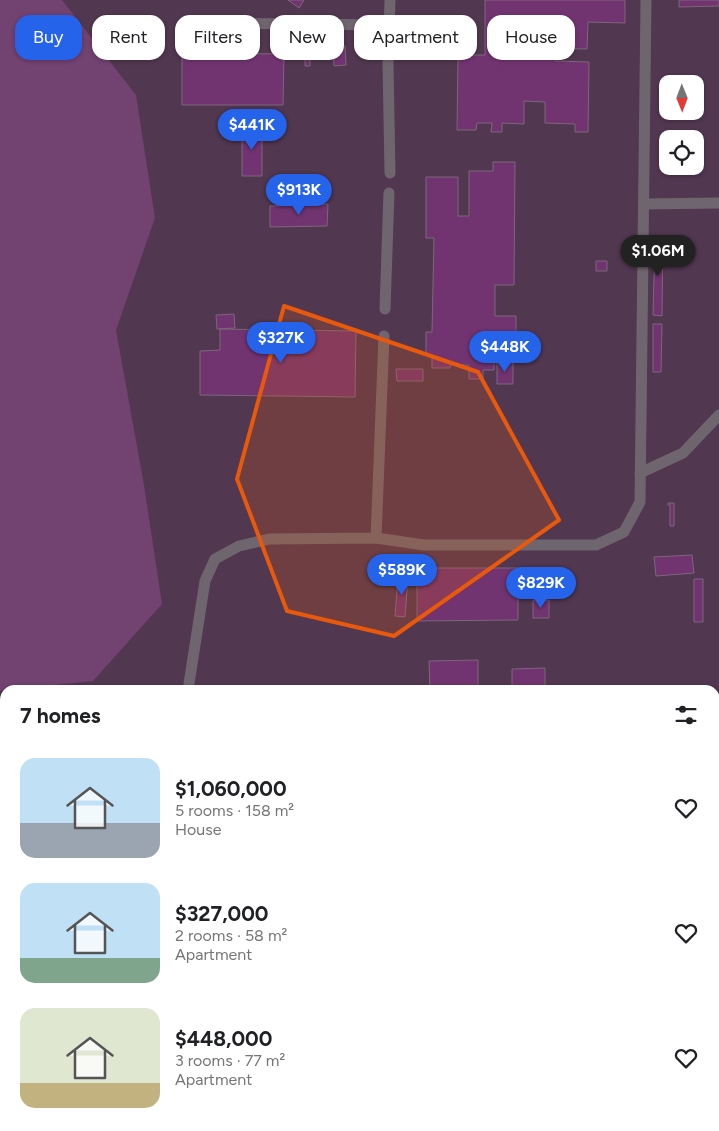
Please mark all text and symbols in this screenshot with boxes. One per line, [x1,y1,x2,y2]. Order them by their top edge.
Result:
chip: Buy [15,15,82,60]
chip: Rent [92,15,165,60]
chip: Filters [175,15,260,60]
chip: New [270,15,344,60]
chip: Apartment [354,15,477,60]
chip: House [487,15,575,60]
north arrow [659,75,704,120]
map controls [659,75,704,175]
pin: $441K [217,108,287,151]
text: $441K [229,115,275,134]
button: locate [659,130,704,175]
pin: $913K [264,174,334,216]
text: $913K [277,180,321,199]
pin: $1.06M [617,234,699,277]
text: $1.06M [632,241,684,260]
pin: $327K [246,322,316,364]
text: $327K [258,328,304,347]
pin: $448K [470,330,540,373]
text: $448K [480,337,530,356]
pin: $589K [367,554,437,596]
text: $589K [378,560,426,579]
pin: $829K [506,566,576,609]
text: $829K [517,573,565,592]
icon: filters [672,701,700,729]
text: 7 homes [20,703,101,728]
text: $1,060,000 [175,776,287,801]
icon: home [60,778,120,838]
icon: heart [672,794,700,822]
text: 5 rooms · 158 m² [175,801,294,820]
text: House [175,820,221,839]
text: $327,000 [175,901,268,926]
icon: home [60,903,120,963]
icon: heart [672,919,700,947]
text: 2 rooms · 58 m² [175,926,287,945]
text: Apartment [175,945,252,964]
text: $448,000 [175,1026,272,1051]
icon: home [60,1028,120,1088]
icon: heart [672,1044,700,1072]
text: 3 rooms · 77 m² [175,1051,285,1070]
text: Apartment [175,1070,252,1089]

